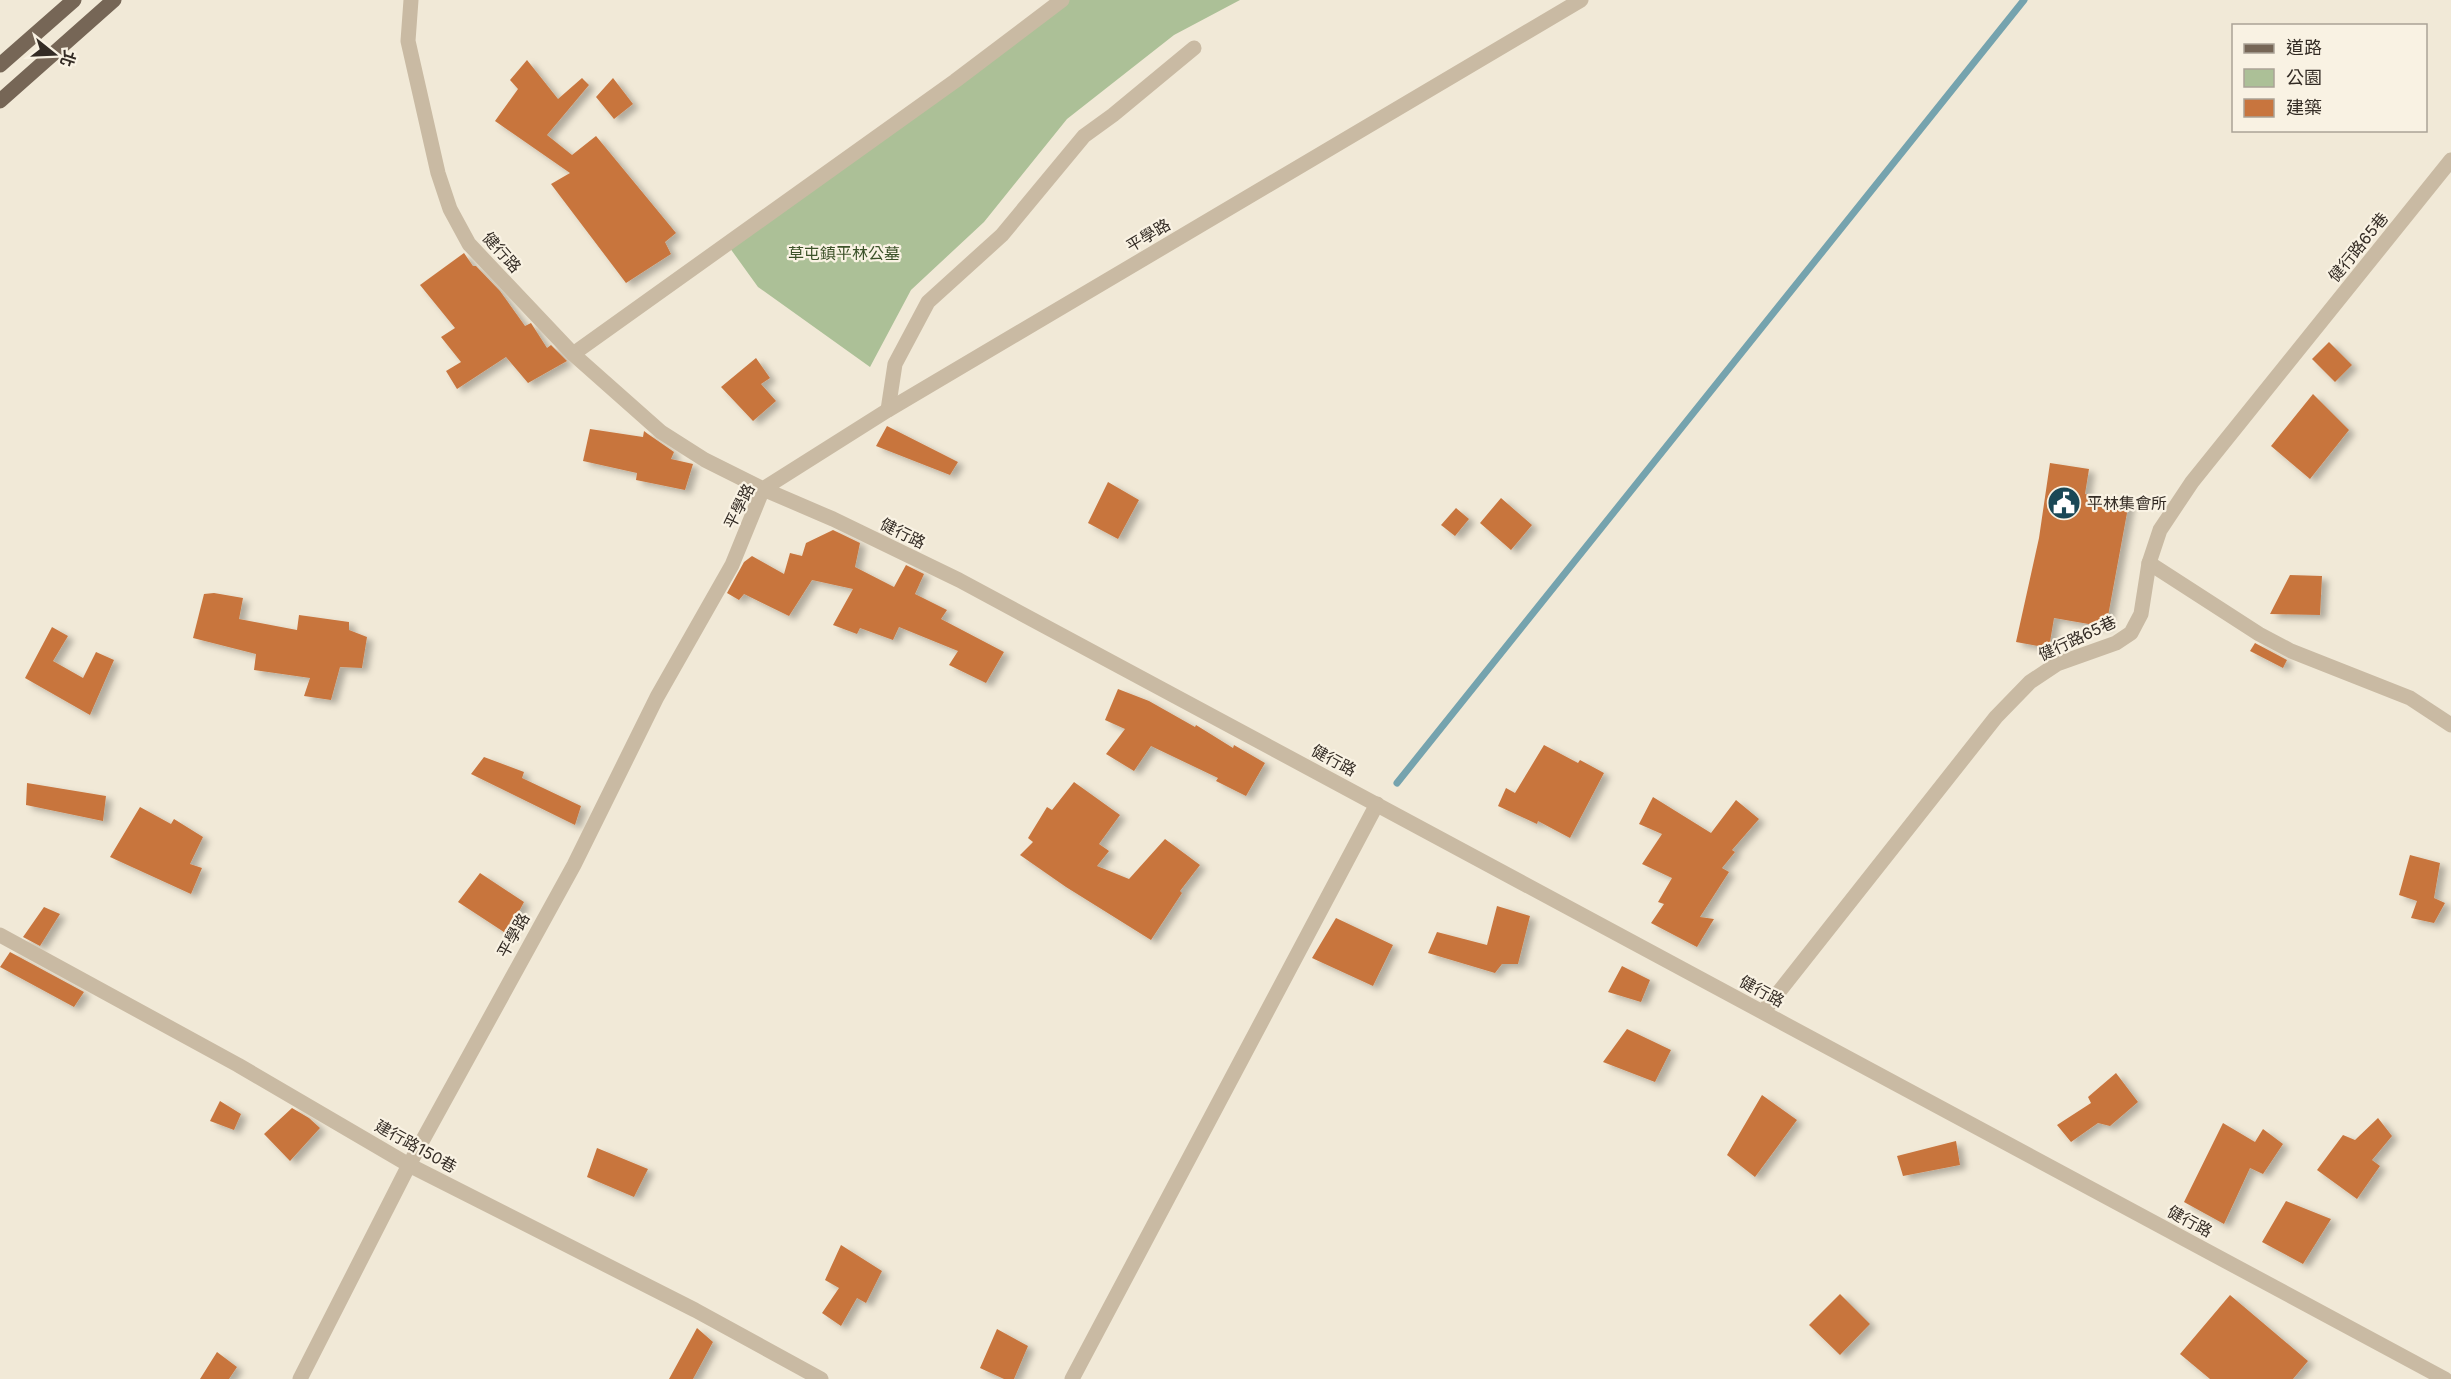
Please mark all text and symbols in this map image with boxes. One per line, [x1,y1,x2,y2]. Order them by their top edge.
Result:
north arrow [24,24,84,84]
legend [2232,24,2427,132]
text: 道路 [2286,37,2322,58]
text: 北 [56,48,80,69]
text: 公園 [2286,67,2322,88]
text: 建築 [2286,97,2322,118]
street label: 健行路65巷 [2324,208,2392,286]
street label: 平學路 [1122,214,1174,256]
street label: 健行路 [479,227,525,277]
park label: 草屯鎮平林公墓 [788,243,900,263]
street label: 平學路 [719,480,759,532]
public building icon: 平林集會所 [2046,485,2082,521]
place label: 平林集會所 [2087,493,2167,513]
street label: 健行路 [877,513,929,553]
street label: 健行路65巷 [2035,611,2119,665]
street label: 健行路 [1308,740,1360,780]
street label: 平學路 [493,909,533,961]
street label: 健行路 [1736,971,1788,1011]
street label: 建行路150巷 [372,1115,460,1177]
street label: 健行路 [2164,1201,2216,1241]

